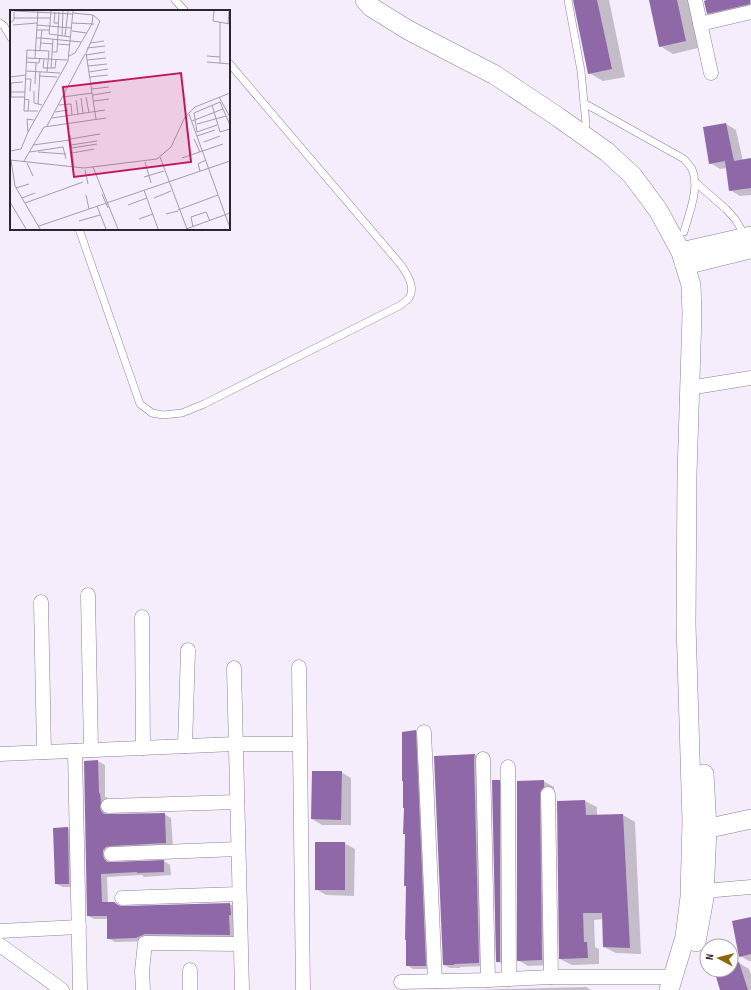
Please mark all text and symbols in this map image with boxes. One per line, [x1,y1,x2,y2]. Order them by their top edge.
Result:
inset map [10,10,230,230]
north arrow [699,938,739,978]
text: N [703,953,716,961]

